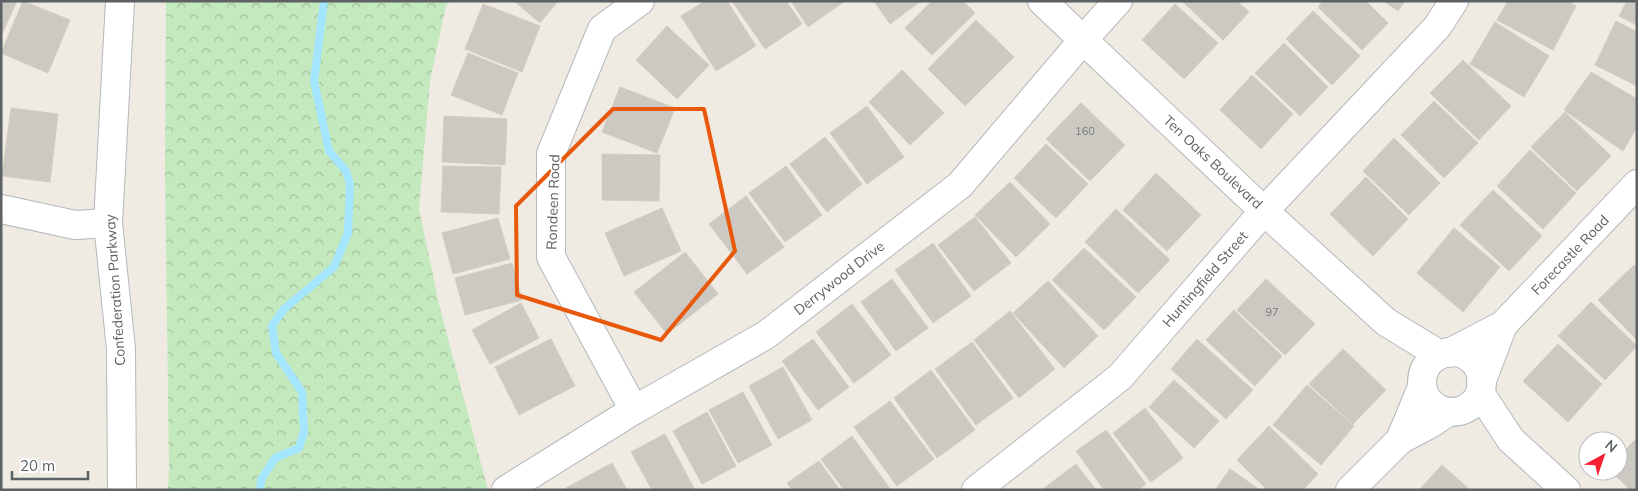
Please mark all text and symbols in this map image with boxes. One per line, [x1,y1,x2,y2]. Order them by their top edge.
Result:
street label: Ten Oaks Boulevard [1160,111,1266,213]
house number: 160 [1075,124,1095,138]
street label: Rondeen Road [542,154,564,250]
street label: Forecastle Road [1527,211,1613,299]
street label: Confederation Parkway [101,213,129,366]
street label: Huntingfield Street [1158,227,1252,331]
street label: Derrywood Drive [790,237,888,319]
house number: 97 [1265,305,1279,319]
north arrow [1578,431,1628,481]
text: N [1602,436,1621,456]
scale bar [12,448,89,480]
text: 20 m [20,456,55,475]

